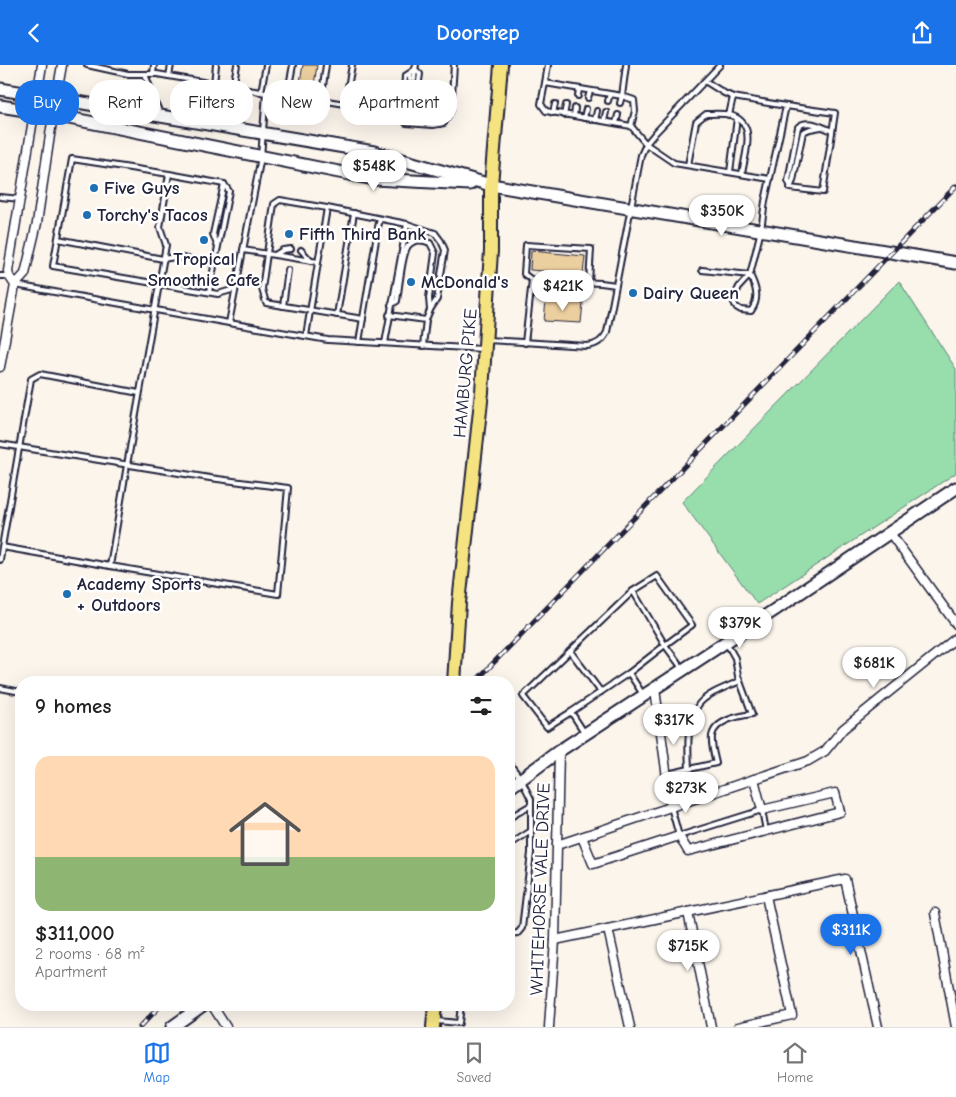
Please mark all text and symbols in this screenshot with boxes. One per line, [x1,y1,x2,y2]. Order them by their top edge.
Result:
icon: back [20,19,48,47]
icon: share [908,19,936,47]
text: Doorstep [436,20,520,46]
chip: Buy [15,80,79,125]
chip: Rent [89,80,160,125]
chip: Filters [170,80,253,125]
chip: New [263,80,330,125]
chip: Apartment [340,80,457,125]
pin: $548K [339,149,409,192]
text: $548K [353,157,395,175]
place label: Five Guys [104,178,180,199]
marker: Five Guys [88,182,100,194]
pin: $350K [687,195,757,237]
text: $350K [700,202,744,220]
place label: Torchy's Tacos [97,205,208,226]
marker: Torchy's Tacos [81,209,93,221]
place label: Fifth Third Bank [299,224,426,245]
marker: Fifth Third Bank [283,228,295,240]
marker: Tropical Smoothie Cafe [198,234,210,246]
place label: Tropical Smoothie Cafe [148,249,260,291]
pin: $421K [528,269,598,312]
place label: McDonald's [421,272,509,293]
marker: McDonald's [405,276,417,288]
text: $421K [543,277,583,295]
place label: Dairy Queen [643,283,739,304]
marker: Dairy Queen [627,287,639,299]
street label: HAMBURG PIKE [449,307,482,439]
place label: Academy Sports + Outdoors [77,574,201,616]
marker: Academy Sports + Outdoors [61,588,73,600]
pin: $379K [705,607,775,649]
text: $379K [719,614,761,632]
pin: $681K [839,647,909,689]
text: $681K [853,654,895,672]
icon: filters [467,692,495,720]
text: 9 homes [35,694,111,718]
pin: $317K [639,703,709,746]
text: $317K [654,711,694,729]
pin: $273K [651,771,721,814]
text: $273K [665,779,707,797]
street label: WHITEHORSE VALE DRIVE [526,782,555,996]
icon: home [220,789,310,879]
pin: $311K [816,913,886,956]
text: $311,000 [35,921,115,945]
text: $311K [831,921,871,939]
pin: $715K [653,929,723,972]
text: $715K [668,937,708,955]
text: 2 rooms · 68 m² [35,945,145,963]
text: Apartment [35,963,107,981]
tab: Map [143,1039,171,1086]
tab: Saved [456,1039,491,1086]
tab: Home [777,1039,813,1086]

